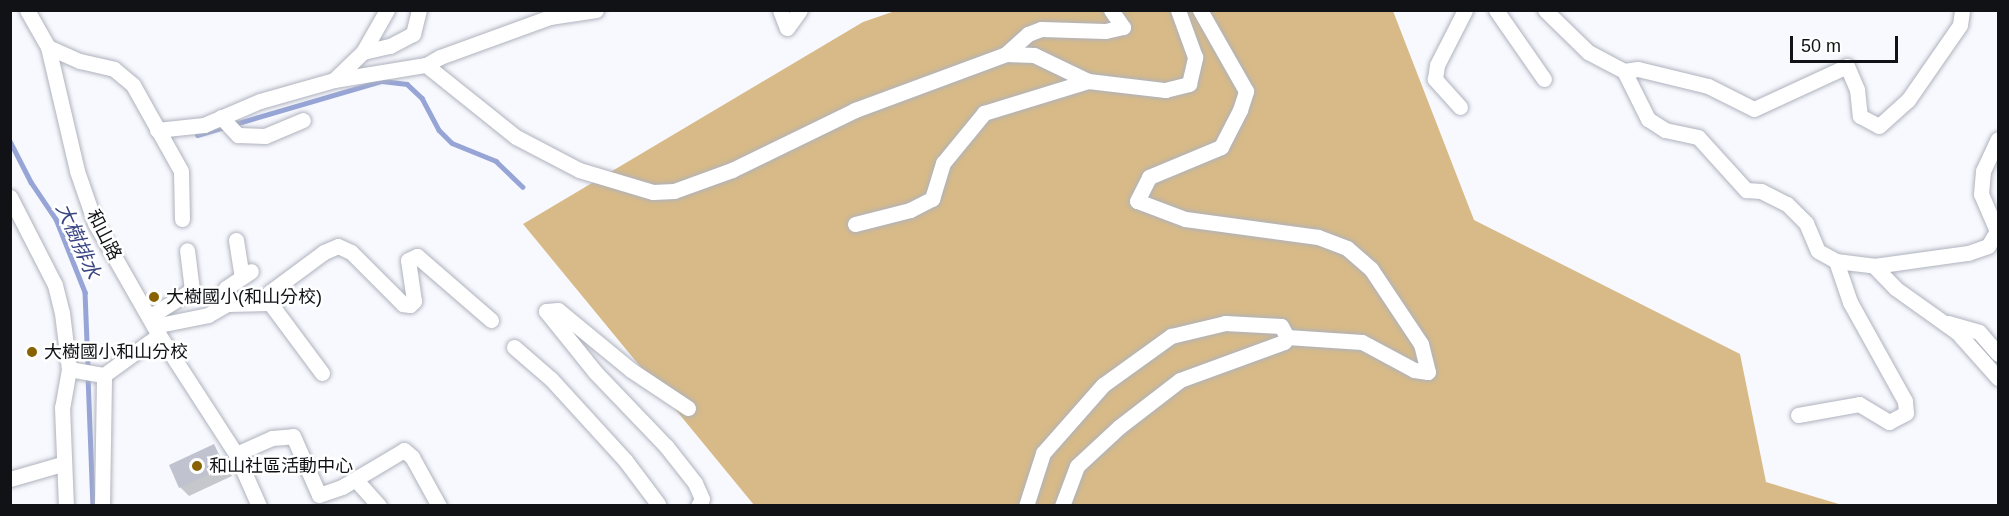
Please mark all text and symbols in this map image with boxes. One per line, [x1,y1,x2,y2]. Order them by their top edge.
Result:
scale bar [1793,24,1901,62]
text: 50 m [1801,36,1841,56]
water label: 大樹排水 [51,200,105,282]
street label: 和山路 [82,206,126,264]
place label: 大樹國小(和山分校) [166,286,322,308]
marker: 大樹國小(和山分校) [147,290,161,304]
place label: 大樹國小和山分校 [44,341,188,363]
marker: 大樹國小和山分校 [25,345,39,359]
place label: 和山社區活動中心 [209,455,353,477]
marker: 和山社區活動中心 [190,459,204,473]

